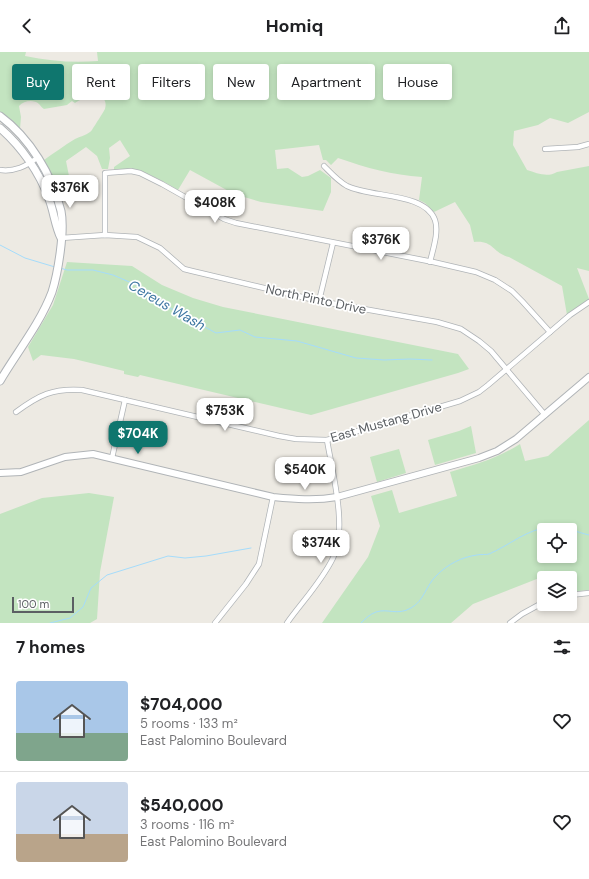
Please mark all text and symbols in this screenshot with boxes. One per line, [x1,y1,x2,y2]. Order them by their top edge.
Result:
text: Homiq [266,14,323,38]
icon: back [16,15,38,37]
icon: share [551,15,573,37]
chip: Buy [12,64,64,100]
chip: Rent [72,64,130,100]
chip: Filters [138,64,205,100]
chip: New [213,64,269,100]
chip: Apartment [277,64,375,100]
chip: House [383,64,452,100]
pin: $376K [42,175,98,209]
text: $376K [50,179,90,196]
pin: $408K [187,190,243,224]
text: $408K [194,194,236,211]
pin: $376K [353,227,409,261]
text: $376K [361,231,401,248]
water label: Cereus Wash [125,276,209,334]
street label: North Pinto Drive [264,280,368,318]
pin: $753K [197,398,253,432]
street label: East Mustang Drive [328,398,444,446]
text: $753K [206,402,244,419]
pin: $704K [110,421,166,455]
text: $704K [118,425,158,442]
pin: $540K [277,457,333,491]
text: $540K [284,461,326,478]
map controls [537,523,577,611]
button: locate [537,523,577,563]
pin: $374K [293,530,349,564]
text: $374K [302,534,340,551]
button: layers [537,571,577,611]
scale bar [12,595,74,614]
text: 100 m [18,597,49,611]
text: 7 homes [16,636,85,658]
icon: filters [551,636,573,658]
text: $704,000 [140,693,222,715]
icon: home [48,697,96,745]
icon: heart [551,710,573,732]
text: 5 rooms · 133 m² [140,715,238,732]
text: East Palomino Boulevard [140,732,287,749]
text: $540,000 [140,794,223,816]
icon: home [48,798,96,846]
icon: heart [551,811,573,833]
text: 3 rooms · 116 m² [140,816,234,833]
text: East Palomino Boulevard [140,833,287,850]

